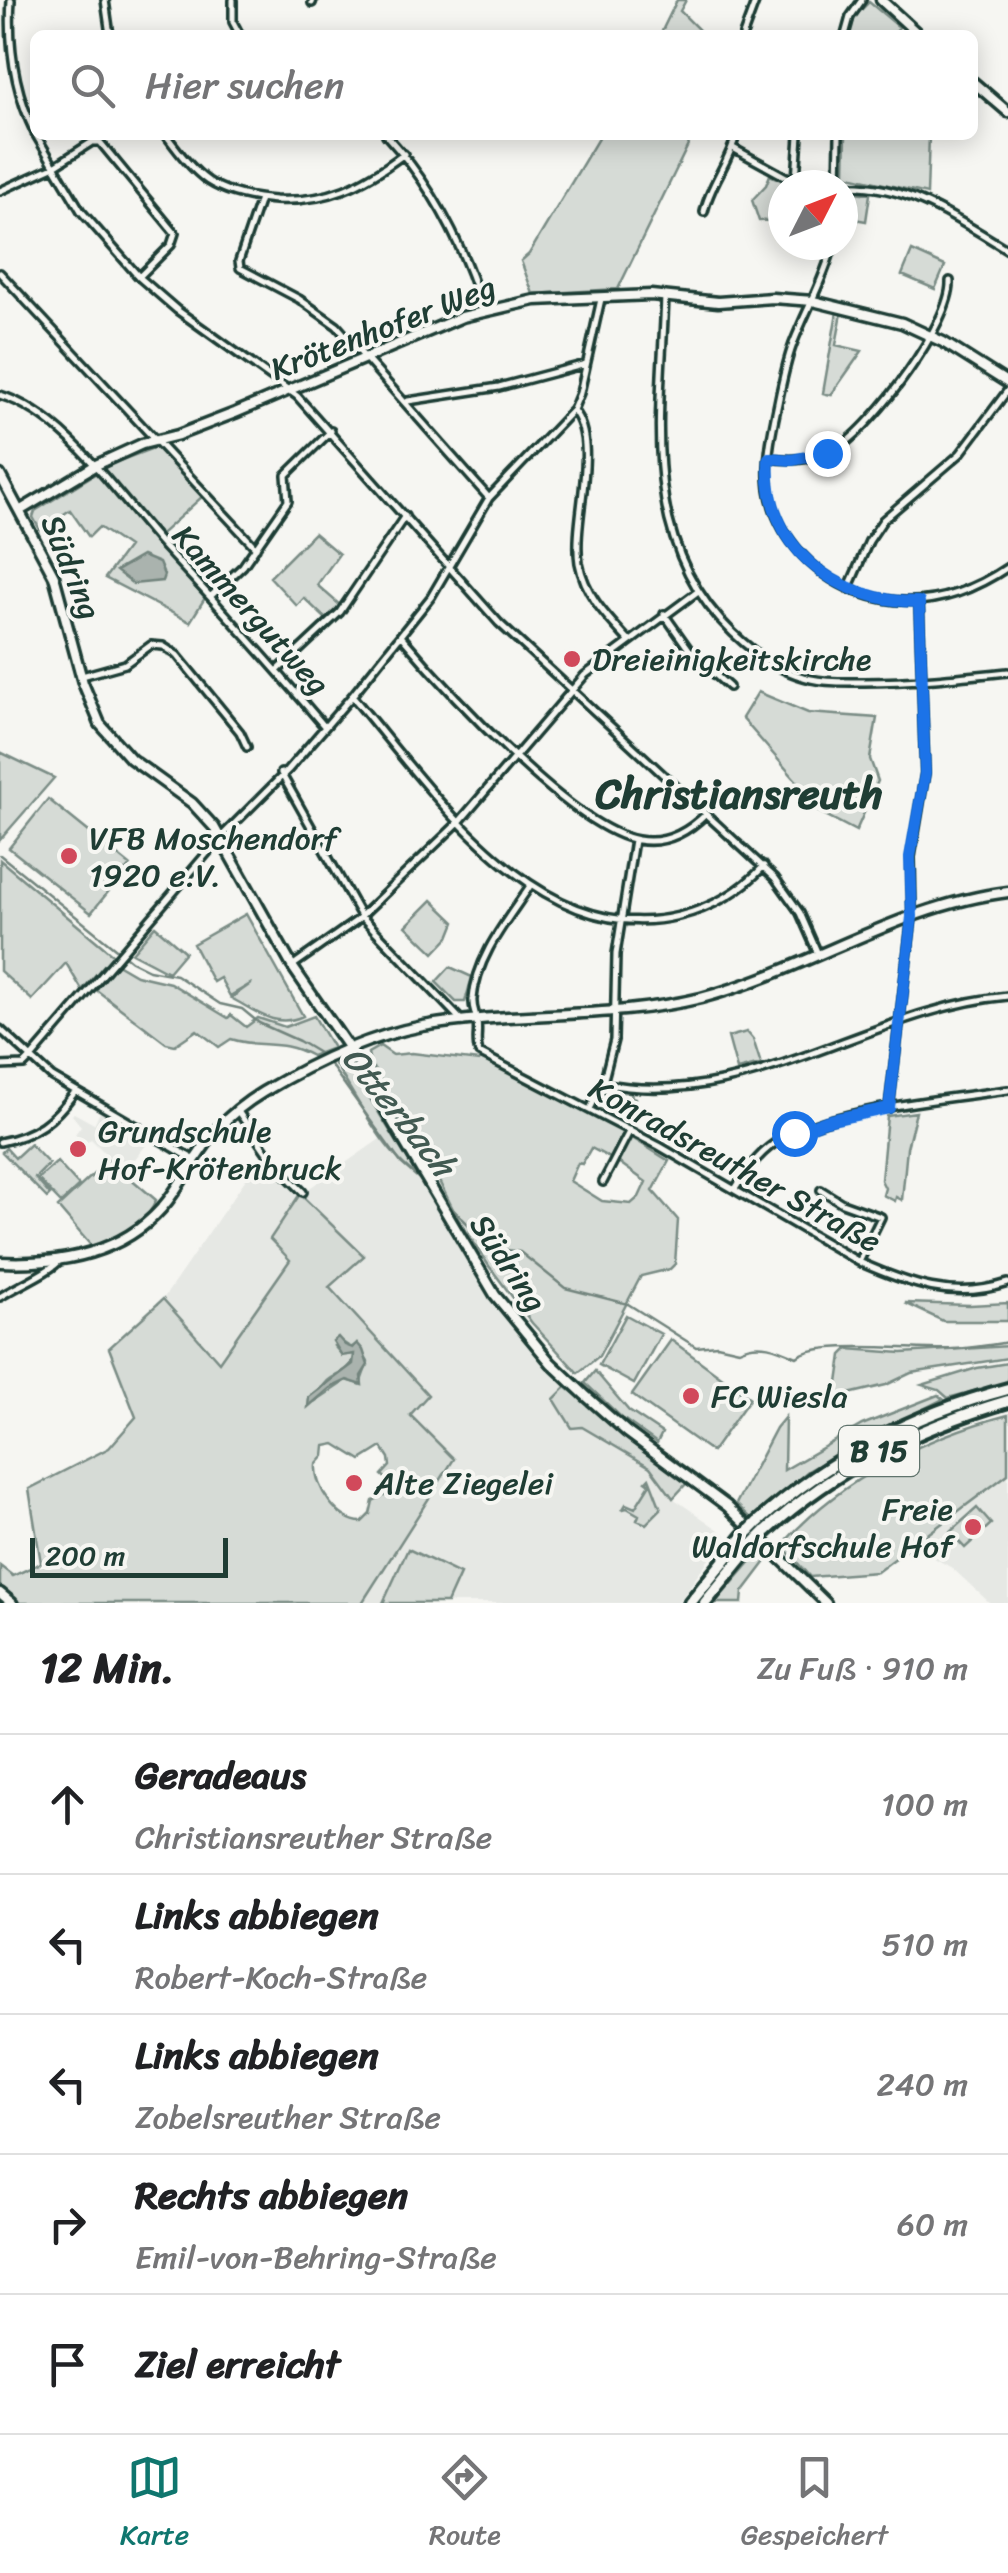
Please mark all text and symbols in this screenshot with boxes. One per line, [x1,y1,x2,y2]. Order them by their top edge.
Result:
search box [30,30,978,140]
text: Hier suchen [145,52,344,119]
icon: search [65,58,120,113]
north arrow [768,170,858,260]
street label: Krötenhofer Weg [262,259,504,397]
route end [805,431,851,477]
street label: Südring [24,506,118,628]
street label: Kammergutweg [157,511,345,709]
place label: Dreieinigkeitskirche [592,631,872,688]
marker: Dreieinigkeitskirche [561,648,583,670]
district label: Christiansreuth [595,757,882,831]
place label: VFB Moschendorf 1920 e.V. [89,810,342,904]
marker: VFB Moschendorf 1920 e.V. [58,845,80,867]
water label: Otterbach [326,1031,474,1193]
street label: Konradsreuther Straße [578,1061,892,1269]
place label: Grundschule Hof-Krötenbruck [98,1103,342,1197]
route start [772,1111,818,1157]
marker: Grundschule Hof-Krötenbruck [67,1138,89,1160]
street label: Südring [454,1202,562,1324]
place label: FC Wiesla [711,1368,847,1425]
marker: FC Wiesla [680,1385,702,1407]
road number: B 15 [839,1426,919,1476]
place label: Alte Ziegelei [373,1455,554,1512]
marker: Alte Ziegelei [343,1472,365,1494]
place label: Freie Waldorfschule Hof [691,1481,956,1575]
marker: Freie Waldorfschule Hof [962,1516,984,1538]
text: 200 m [45,1531,125,1580]
scale bar [30,1533,228,1578]
text: 12 Min. [40,1631,174,1705]
text: Zu Fuß · 910 m [757,1640,968,1697]
text: Geradeaus [135,1742,306,1809]
text: 100 m [881,1776,968,1833]
icon: ahead [40,1777,95,1832]
text: Christiansreuther Straße [135,1809,492,1866]
text: Links abbiegen [135,1882,379,1949]
text: 510 m [882,1916,968,1973]
icon: left [40,1917,95,1972]
text: Robert-Koch-Straße [135,1949,427,2006]
text: Links abbiegen [135,2022,379,2089]
text: 240 m [876,2056,968,2113]
icon: left [40,2057,95,2112]
text: Zobelsreuther Straße [135,2089,441,2146]
text: Rechts abbiegen [135,2162,408,2229]
text: 60 m [897,2196,968,2253]
icon: right [40,2197,95,2252]
text: Emil-von-Behring-Straße [135,2229,497,2286]
text: Ziel erreicht [135,2331,340,2398]
icon: arrive [40,2337,95,2392]
tab: Karte [120,2450,189,2559]
tab: Route [429,2450,501,2559]
tab: Gespeichert [741,2450,888,2559]

